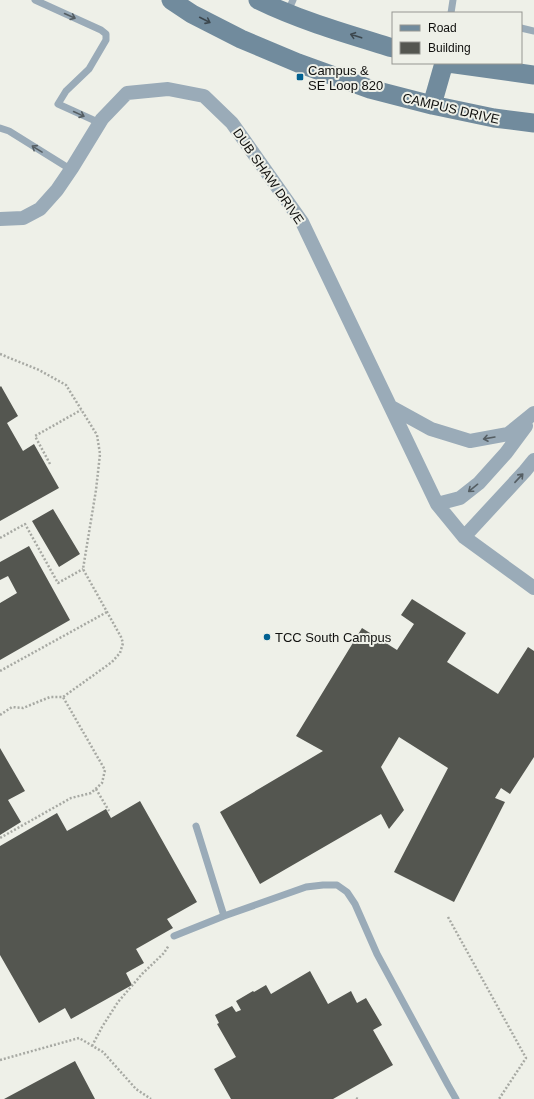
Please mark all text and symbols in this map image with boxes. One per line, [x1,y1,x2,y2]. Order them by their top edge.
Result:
legend [392,12,522,64]
one-way arrow [64,13,76,20]
one-way arrow [198,17,210,25]
text: Road [428,21,457,35]
one-way arrow [349,32,362,39]
text: Building [428,41,471,55]
place label: Campus & SE Loop 820 [308,63,383,93]
marker: Campus & SE Loop 820 [295,72,305,82]
street label: CAMPUS DRIVE [401,90,501,127]
one-way arrow [73,111,85,118]
street label: DUB SHAW DRIVE [230,126,307,227]
one-way arrow [31,144,43,152]
one-way arrow [483,434,496,442]
one-way arrow [514,473,524,483]
one-way arrow [467,484,478,492]
place label: TCC South Campus [275,630,392,645]
marker: TCC South Campus [262,632,272,642]

